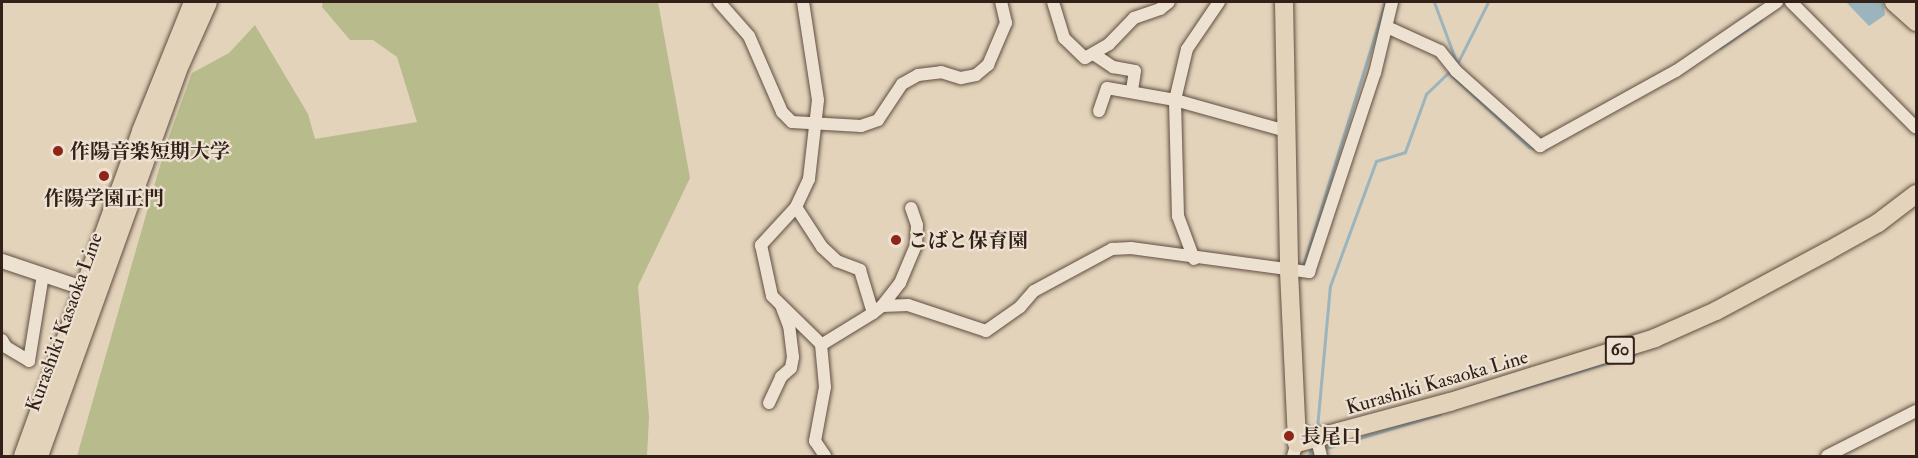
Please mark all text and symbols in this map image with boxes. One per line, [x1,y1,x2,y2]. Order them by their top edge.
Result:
place label: 作陽音楽短期大学 [70,139,230,163]
marker: 作陽音楽短期大学 [51,144,65,158]
marker: 作陽学園正門 [97,169,111,183]
place label: 作陽学園正門 [44,186,164,210]
place label: こばと保育園 [908,228,1028,252]
street label: Kurashiki Kasaoka Line [20,229,108,415]
marker: こばと保育園 [889,233,903,247]
road number: 60 [1604,335,1636,365]
street label: Kurashiki Kasaoka Line [1343,344,1531,420]
place label: 長尾口 [1301,424,1361,448]
marker: 長尾口 [1282,429,1296,443]

